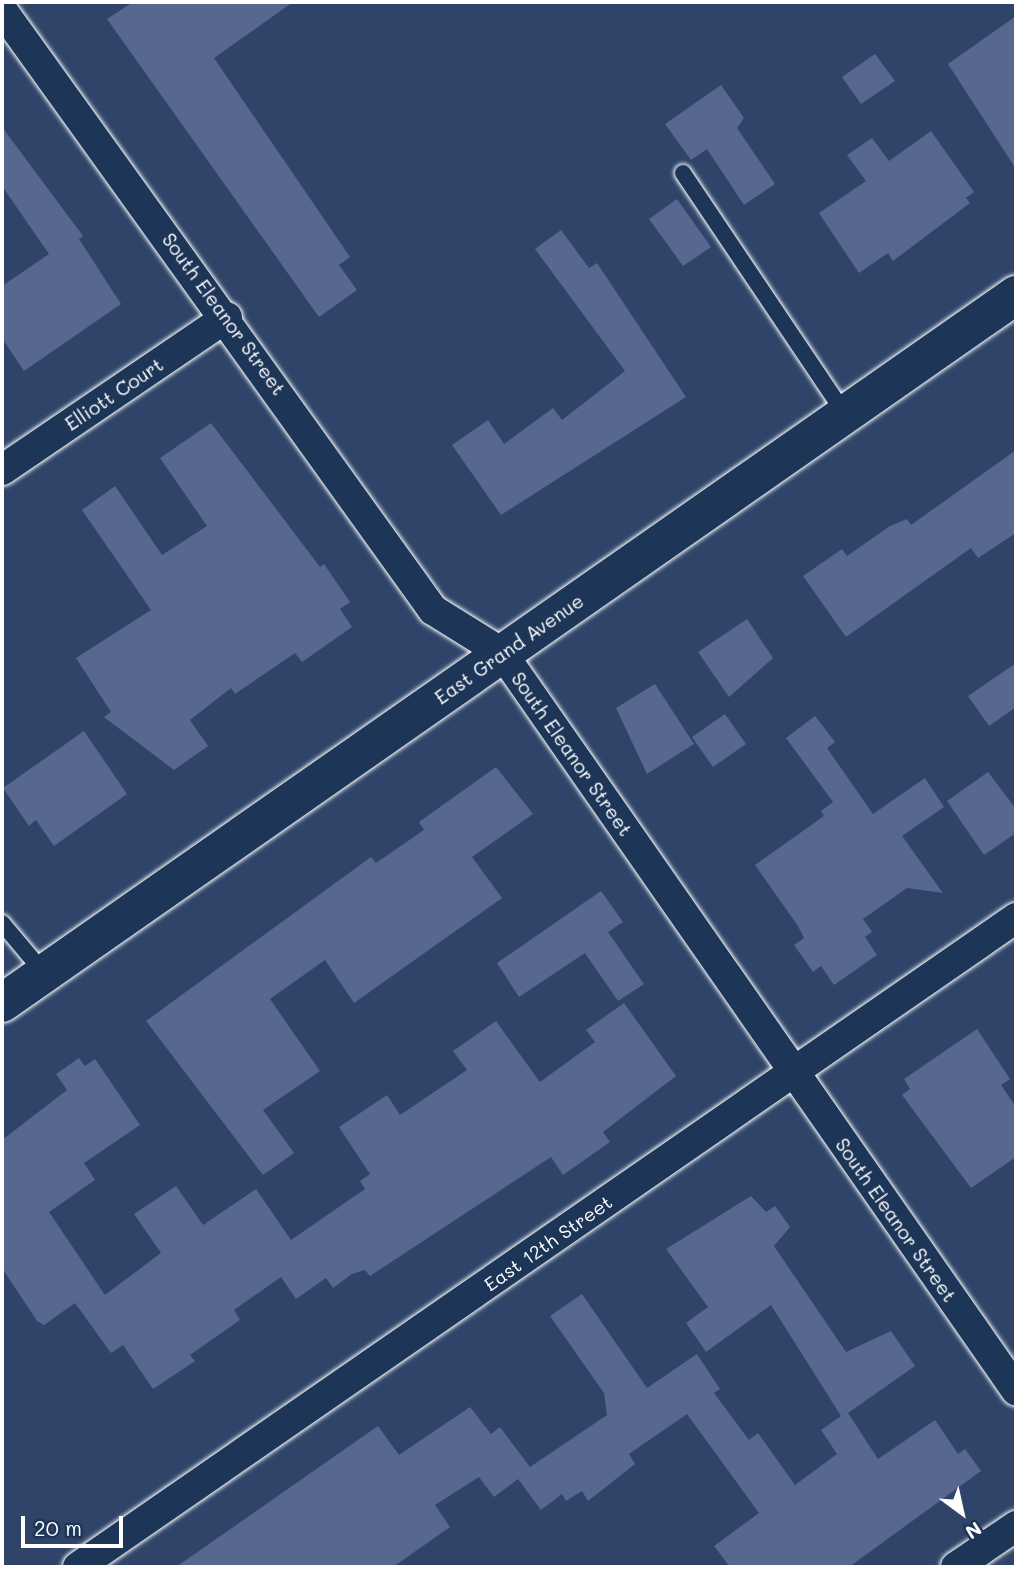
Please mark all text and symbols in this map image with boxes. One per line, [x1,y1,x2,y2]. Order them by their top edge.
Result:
street label: South Eleanor Street [158,229,290,399]
street label: Elliott Court [61,353,167,435]
street label: East Grand Avenue [430,589,588,709]
street label: South Eleanor Street [507,668,637,840]
street label: South Eleanor Street [831,1134,961,1306]
street label: East 12th Street [480,1190,616,1296]
north arrow [927,1478,997,1548]
scale bar [24,1502,126,1546]
text: 20 m [34,1514,82,1541]
text: N [961,1517,987,1545]

